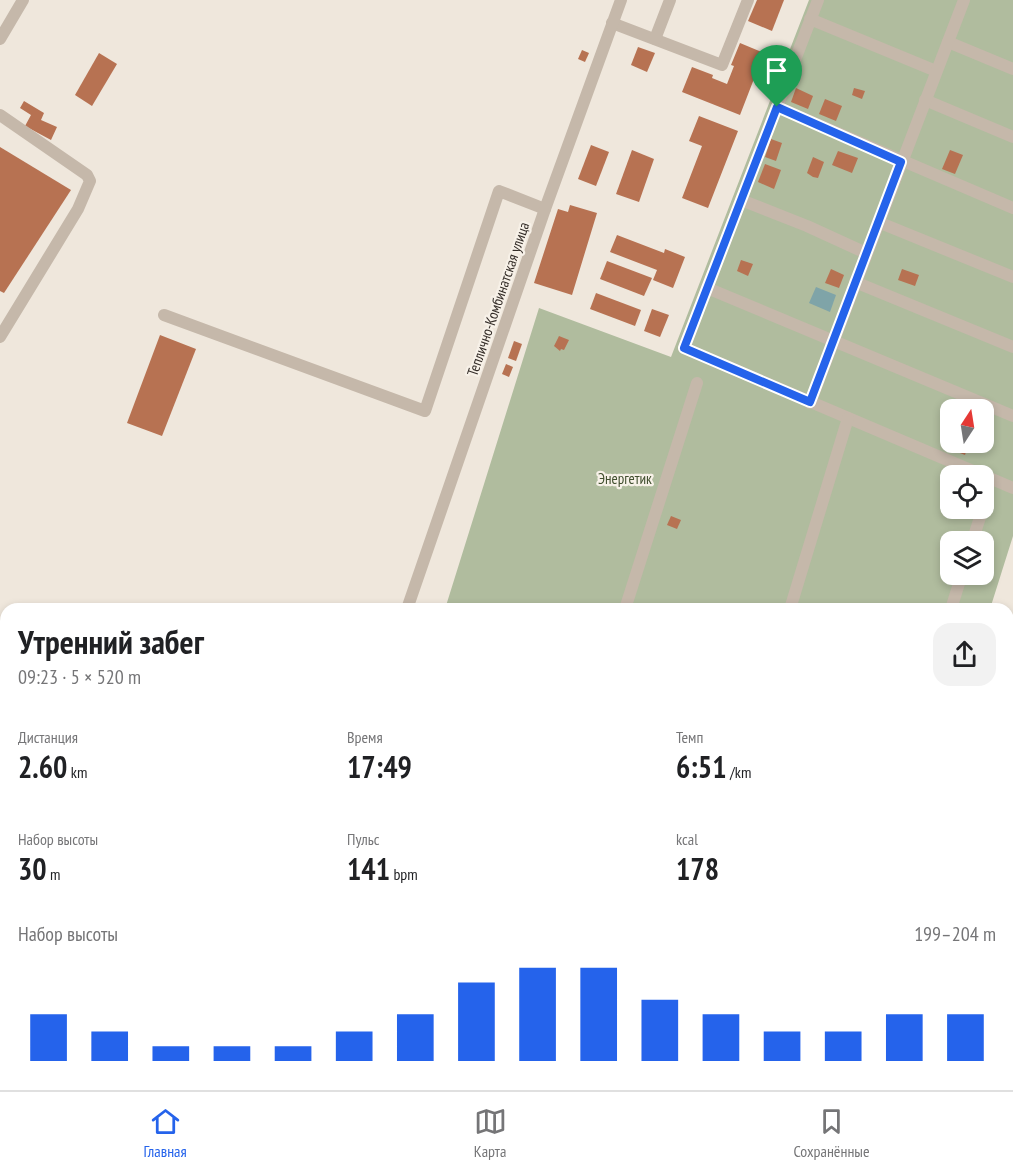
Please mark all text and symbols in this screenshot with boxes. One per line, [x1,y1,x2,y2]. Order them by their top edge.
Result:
pin [751,45,802,107]
icon: arrive [760,54,793,87]
street label: Теплично-Комбинатская улица [463,219,533,379]
north arrow [940,399,994,453]
map controls [940,399,994,585]
button: locate [940,465,994,519]
park label: Энергетик [598,469,652,488]
button: layers [940,531,994,585]
text: Утренний забег [18,620,204,663]
button: share [933,623,996,686]
text: 09:23 · 5 × 520 m [18,664,141,690]
text: Дистанция [18,727,78,747]
text: Время [347,727,383,747]
text: Темп [676,727,703,747]
text: 2.60 [18,747,67,786]
text: 17:49 [347,747,412,786]
text: 6:51 [676,747,727,786]
text: km [67,762,87,782]
text: /km [727,762,751,782]
text: Набор высоты [18,829,98,849]
text: Пульс [347,829,379,849]
text: kcal [676,829,698,849]
text: 30 [18,849,47,888]
text: 141 [347,849,390,888]
text: 178 [676,849,719,888]
text: m [47,864,61,884]
text: bpm [390,864,418,884]
text: Набор высоты [18,921,118,947]
text: 199–204 m [914,921,996,947]
tab: Главная [143,1105,187,1161]
tab: Карта [474,1105,507,1161]
tab: Сохранённые [793,1105,870,1161]

